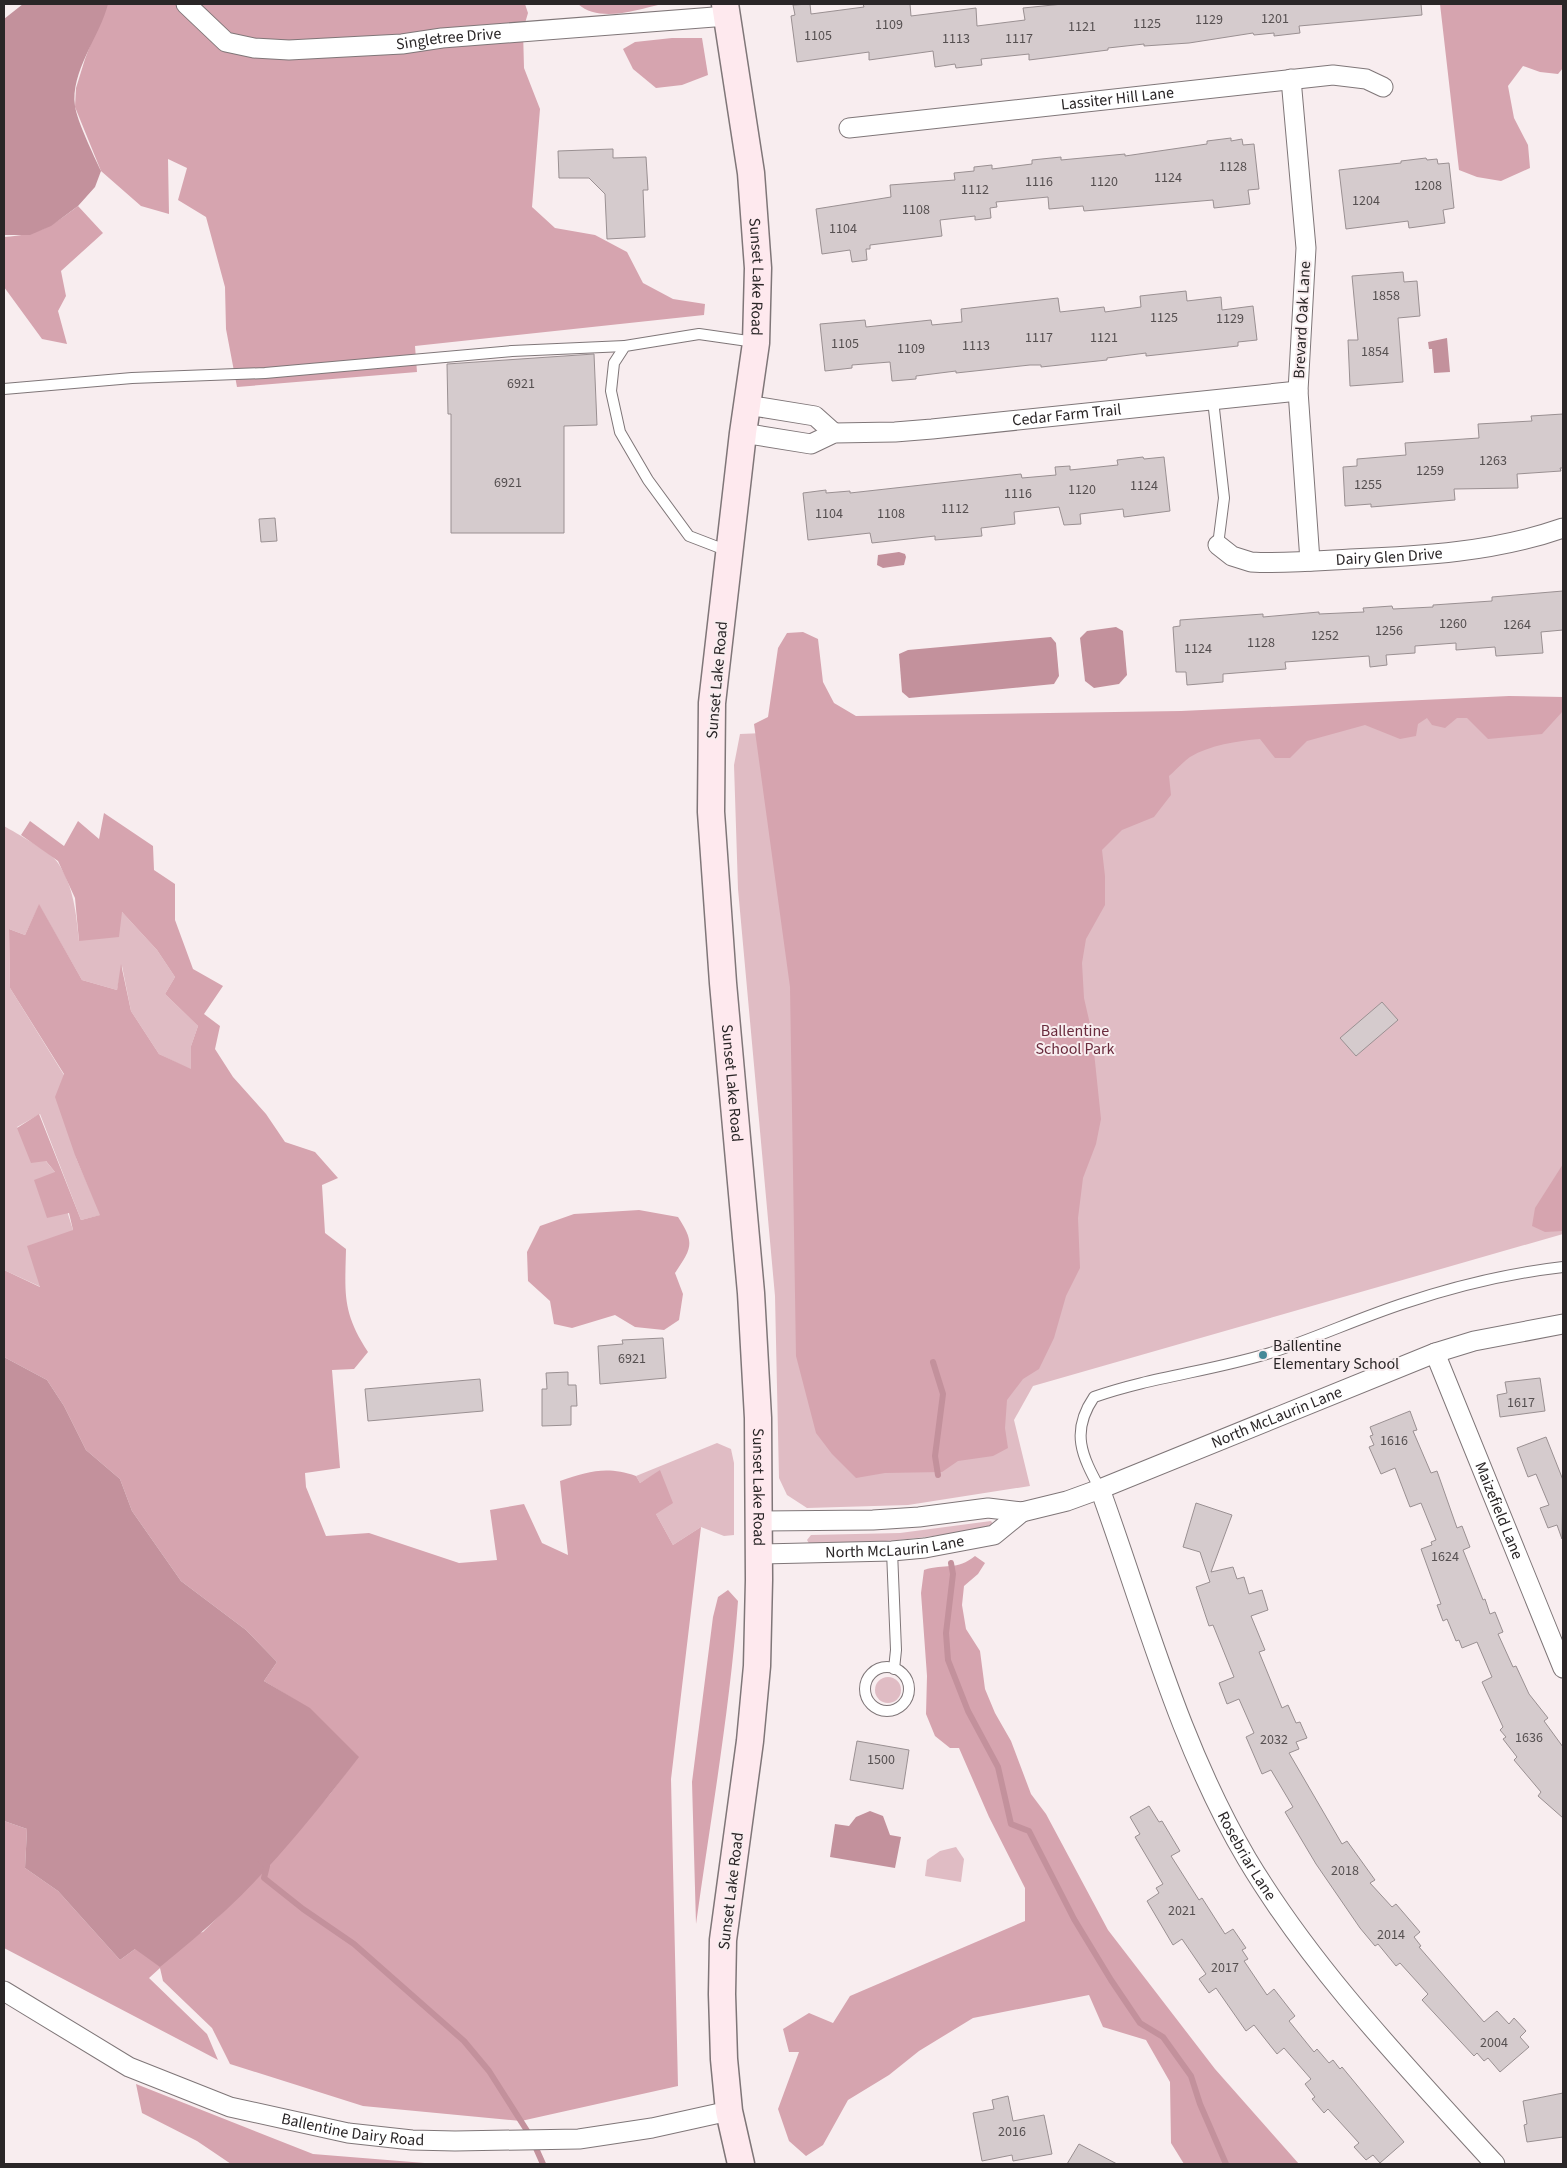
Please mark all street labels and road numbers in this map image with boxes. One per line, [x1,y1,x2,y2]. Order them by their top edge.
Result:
street label: Singletree Drive [395,22,502,55]
street label: Lassiter Hill Lane [1060,81,1175,116]
street label: Sunset Lake Road [743,217,769,336]
street label: Brevard Oak Lane [1288,261,1316,379]
street label: Cedar Farm Trail [1011,398,1122,432]
street label: Dairy Glen Drive [1335,542,1444,571]
street label: Sunset Lake Road [701,620,733,740]
street label: Sunset Lake Road [716,1023,748,1143]
street label: North McLaurin Lane [1208,1381,1345,1454]
street label: Sunset Lake Road [747,1428,770,1546]
street label: Maizefield Lane [1469,1458,1529,1563]
street label: North McLaurin Lane [825,1530,966,1564]
street label: Rosebriar Lane [1212,1808,1281,1905]
street label: Sunset Lake Road [713,1831,749,1951]
street label: Ballentine Dairy Road [279,2108,424,2151]

